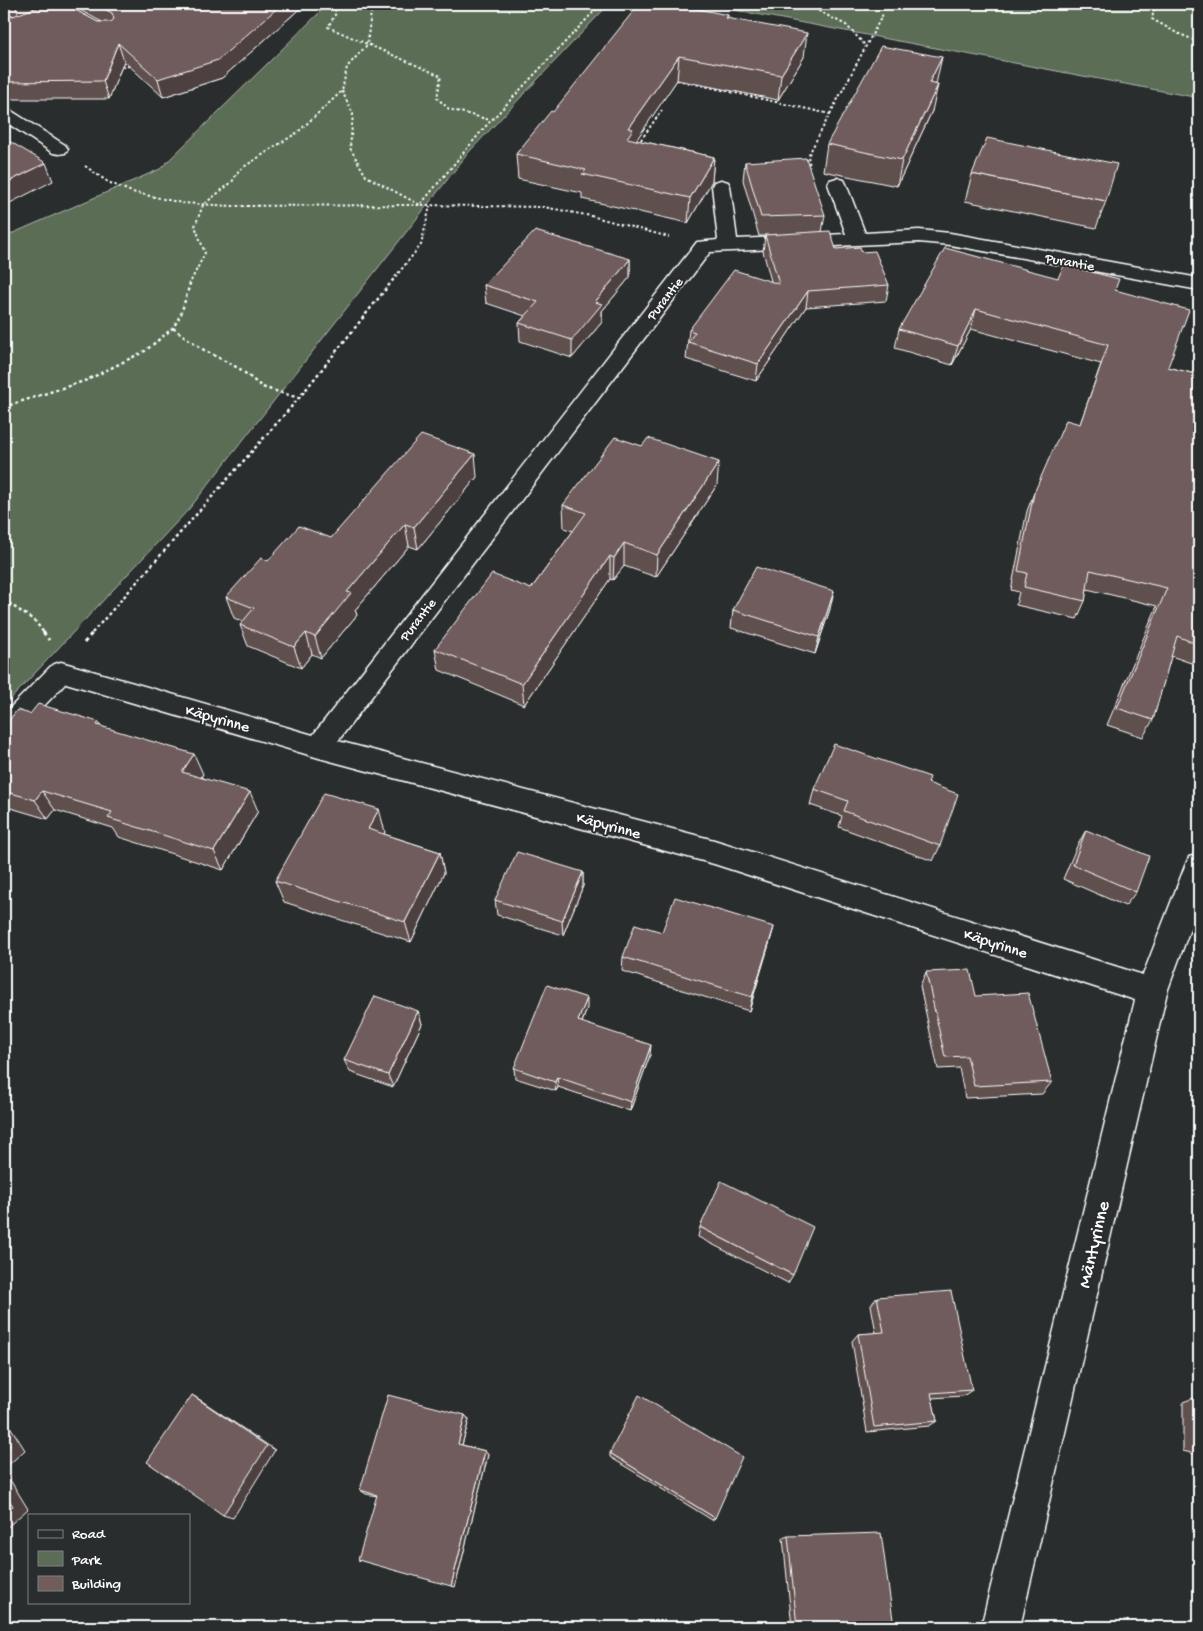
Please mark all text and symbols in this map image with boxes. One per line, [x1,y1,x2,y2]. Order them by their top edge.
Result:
street label: Purantie [1043,251,1096,276]
street label: Purantie [643,274,688,325]
street label: Purantie [396,595,441,646]
street label: Käpyrinne [183,702,252,739]
street label: Käpyrinne [574,810,643,845]
street label: Käpyrinne [961,926,1030,965]
street label: Mäntyrinne [1074,1199,1117,1291]
legend [28,1514,190,1604]
text: Road [72,1526,106,1544]
text: Park [71,1552,102,1570]
text: Building [71,1576,121,1594]

